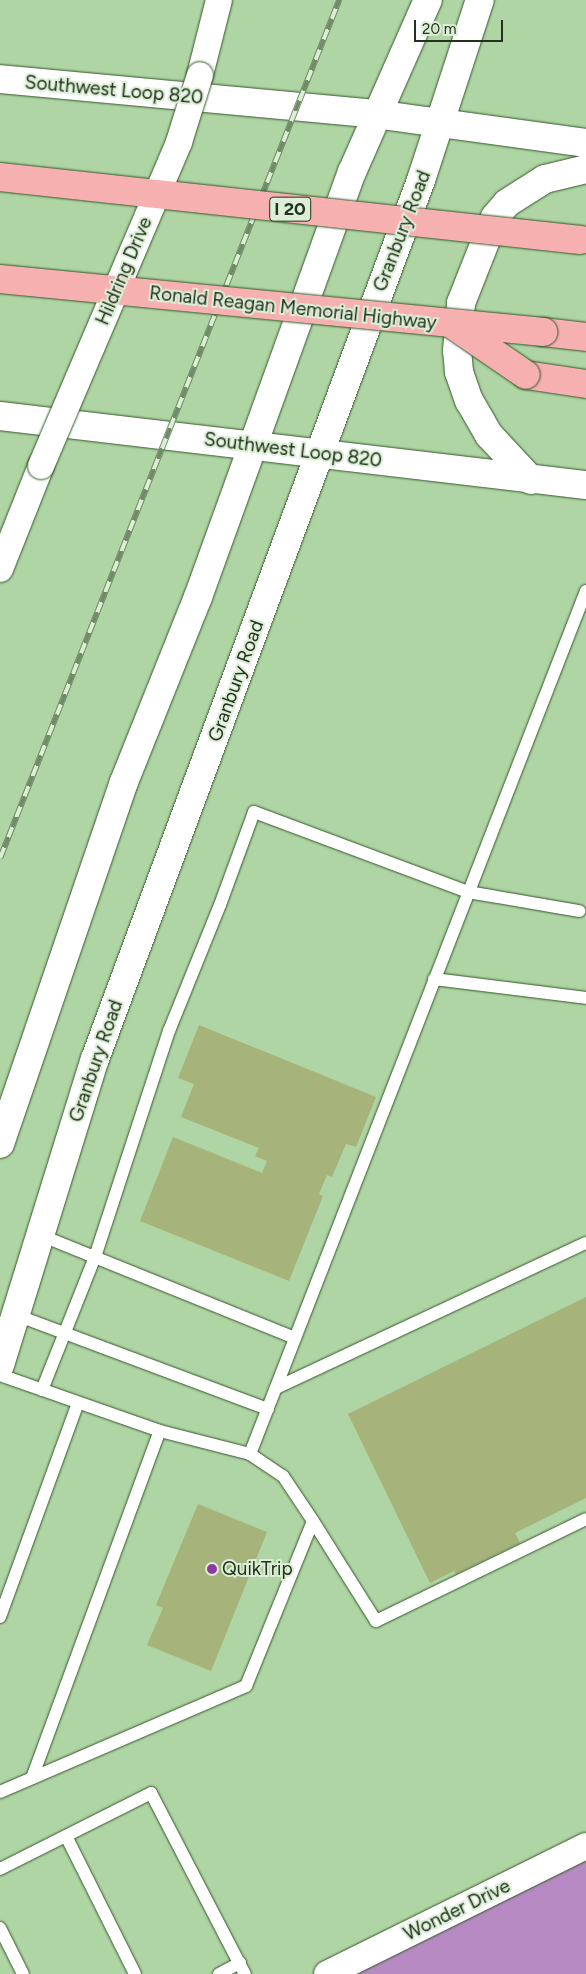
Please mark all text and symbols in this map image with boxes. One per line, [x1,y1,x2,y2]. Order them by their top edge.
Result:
scale bar [416,10,505,42]
text: 20 m [422,20,456,38]
street label: Southwest Loop 820 [24,71,204,109]
street label: Granbury Road [368,167,436,295]
road number: I 20 [269,193,311,224]
street label: Hildring Drive [91,214,157,328]
street label: Ronald Reagan Memorial Highway [148,282,438,334]
street label: Southwest Loop 820 [203,428,383,472]
street label: Granbury Road [203,617,269,745]
street label: Granbury Road [64,997,128,1125]
place label: QuikTrip [222,1558,293,1580]
marker: QuikTrip [206,1563,218,1575]
street label: Wonder Drive [400,1874,514,1946]

